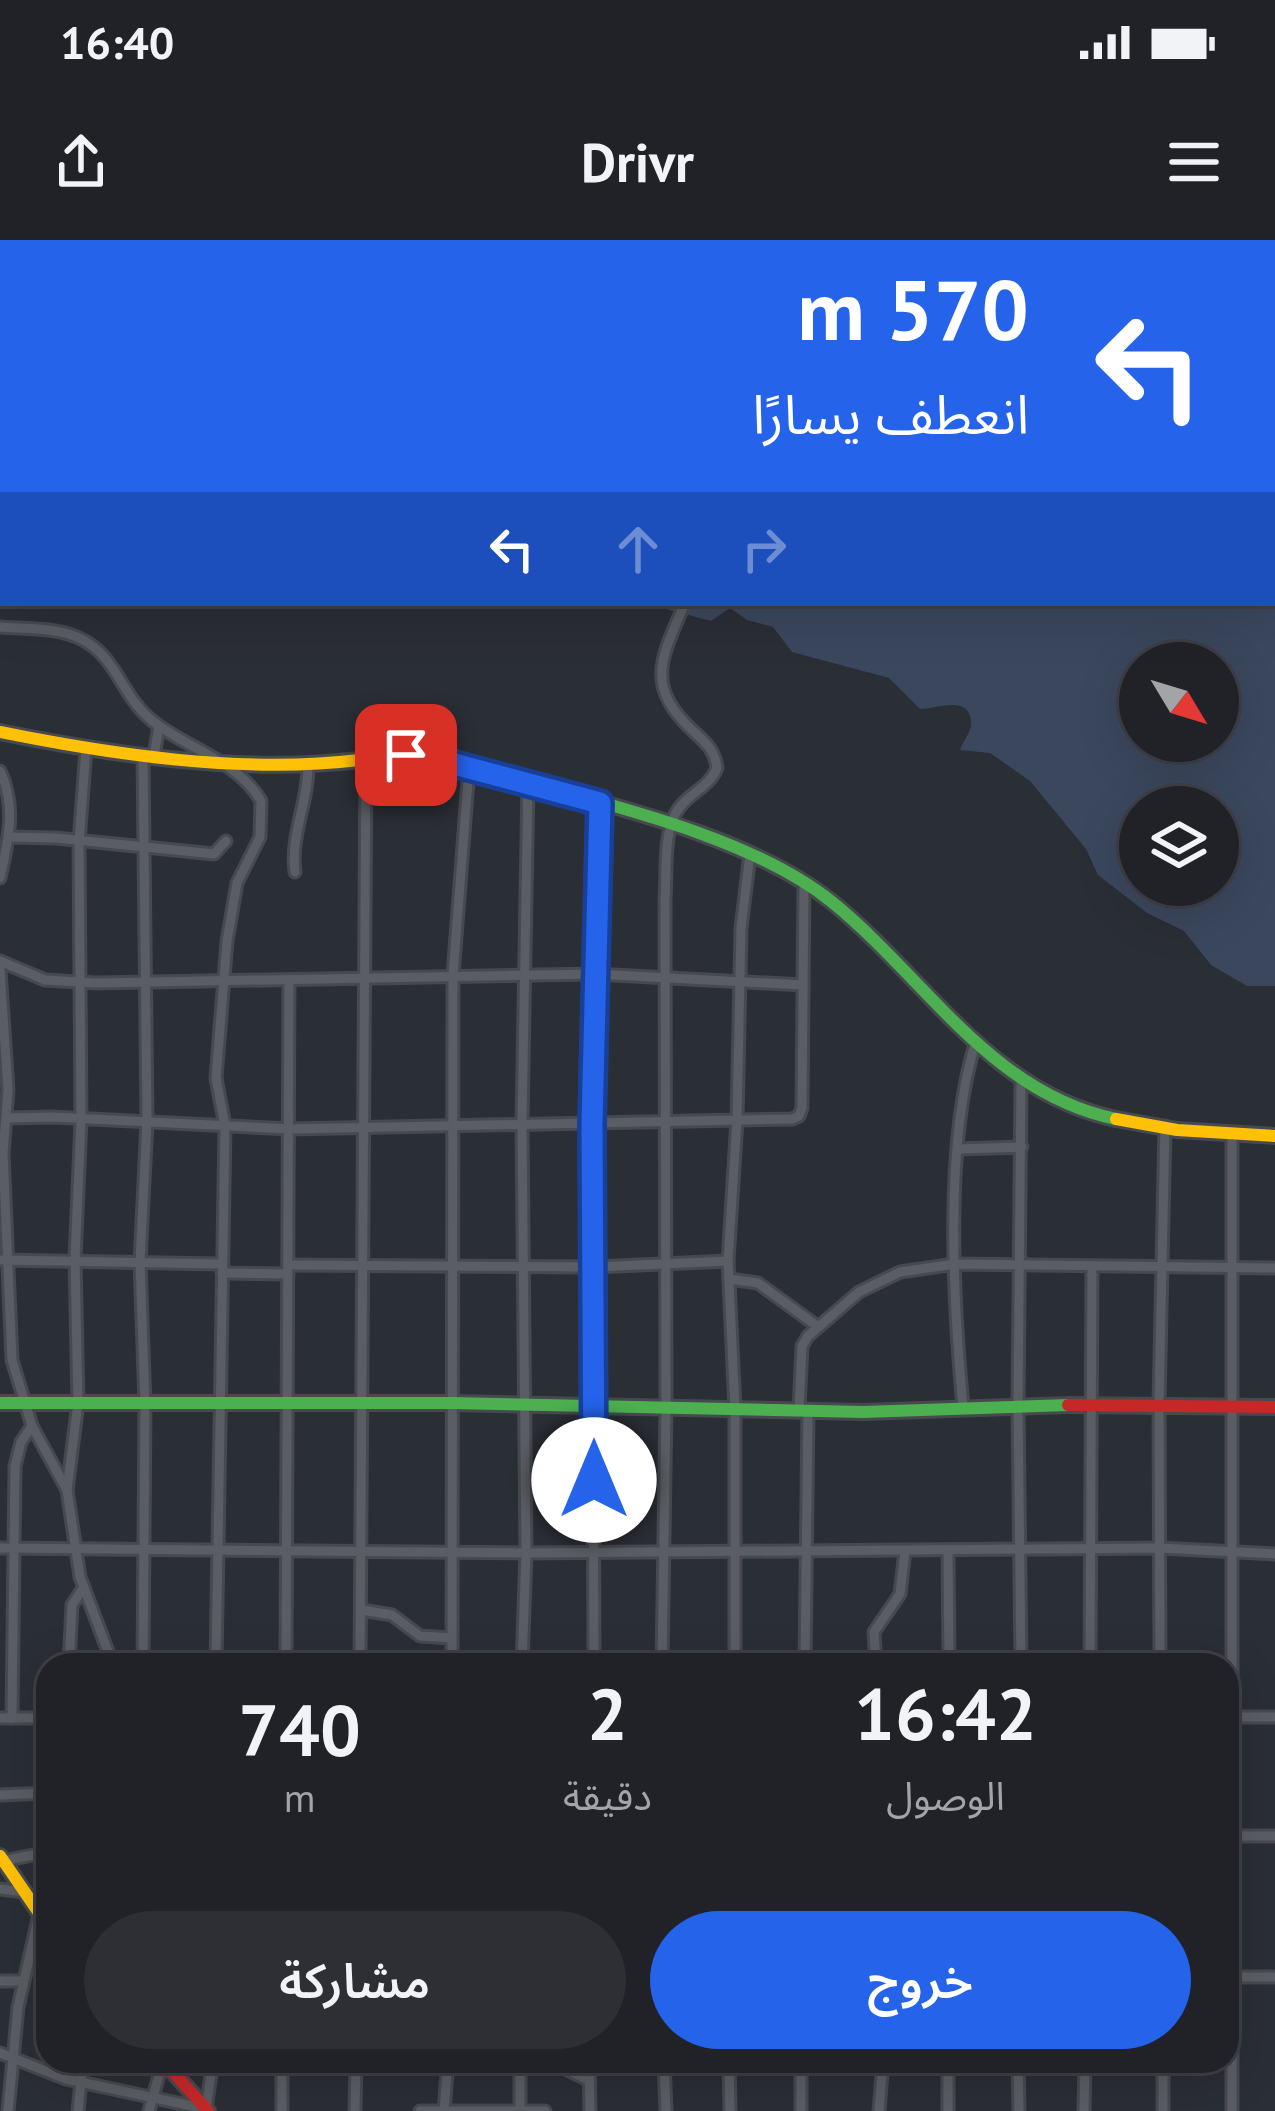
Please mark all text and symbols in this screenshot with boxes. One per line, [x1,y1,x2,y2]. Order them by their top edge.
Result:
text: 16:40 [60,13,174,71]
text: Drivr [581,127,694,197]
icon: share [48,129,114,195]
icon: menu [1161,129,1227,195]
text: 570 m [797,254,1029,363]
icon: left [1071,288,1227,444]
text: انعطف يسارًا [752,379,1029,449]
icon: left [479,516,545,582]
icon: ahead [605,516,671,582]
icon: right [731,516,797,582]
north arrow [1119,642,1239,762]
map controls [1119,642,1239,906]
pin [355,704,457,806]
icon: arrive [373,722,439,788]
button: layers [1119,786,1239,906]
position arrow [531,1417,657,1543]
text: 2 [587,1667,628,1760]
text: 16:42 [854,1667,1037,1760]
text: 740 [238,1683,361,1776]
text: دقيقة [563,1770,652,1821]
text: الوصول [886,1770,1005,1821]
text: m [284,1772,315,1823]
button: مشاركة [84,1911,626,2049]
button: خروج [650,1911,1191,2049]

